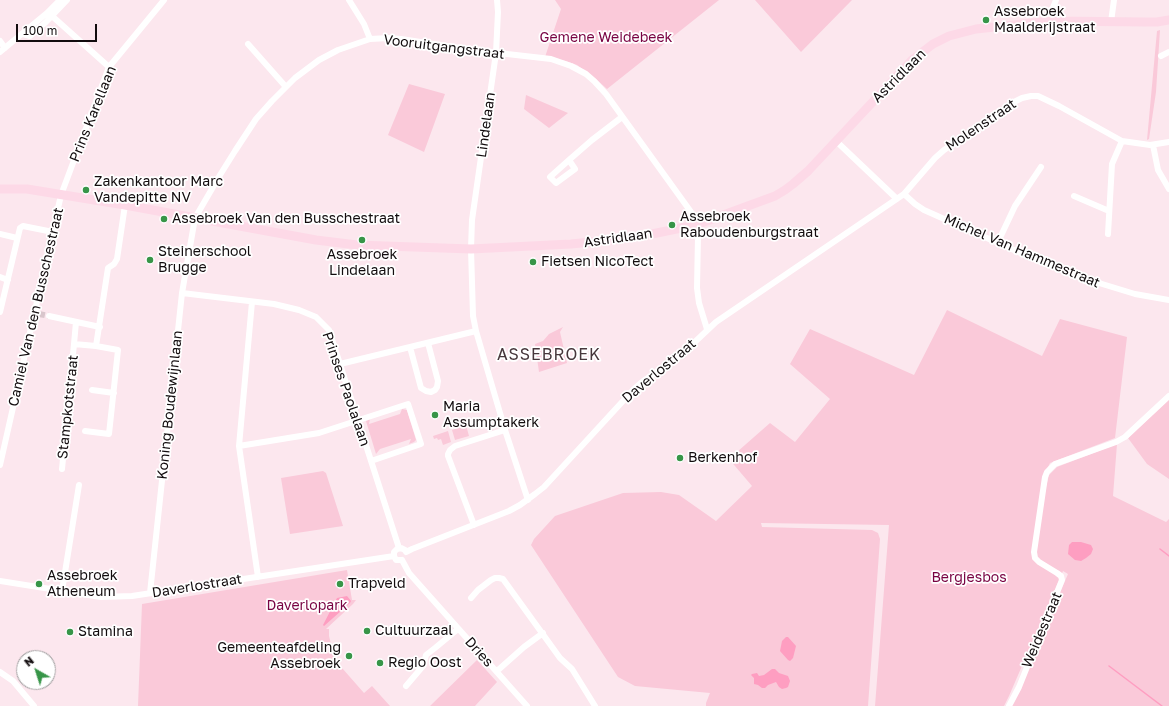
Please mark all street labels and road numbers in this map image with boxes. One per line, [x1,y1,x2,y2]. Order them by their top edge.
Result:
street label: Vooruitgangstraat [382,31,506,63]
street label: Astridlaan [869,46,929,106]
street label: Prins Karellaan [66,63,120,165]
street label: Lindelaan [473,91,499,159]
street label: Molenstraat [943,95,1019,155]
street label: Camiel Van den Busschestraat [5,206,67,408]
street label: Michel Van Hammestraat [942,210,1102,292]
street label: Astridlaan [583,225,653,251]
street label: Prinses Paolalaan [319,329,373,449]
street label: Koning Boudewijnlaan [154,330,186,480]
street label: Daverlostraat [619,335,699,407]
street label: Stampkotstraat [54,354,82,460]
street label: Daverlostraat [151,571,243,601]
street label: Weidestraat [1018,589,1066,671]
street label: Dries [461,634,497,670]

